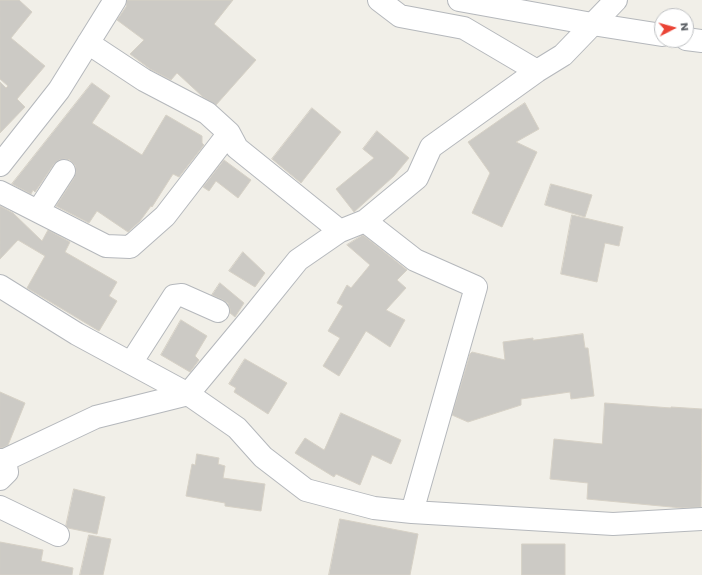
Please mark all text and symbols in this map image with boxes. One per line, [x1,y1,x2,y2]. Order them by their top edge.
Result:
north arrow [654,8,694,48]
text: N [677,22,693,32]

